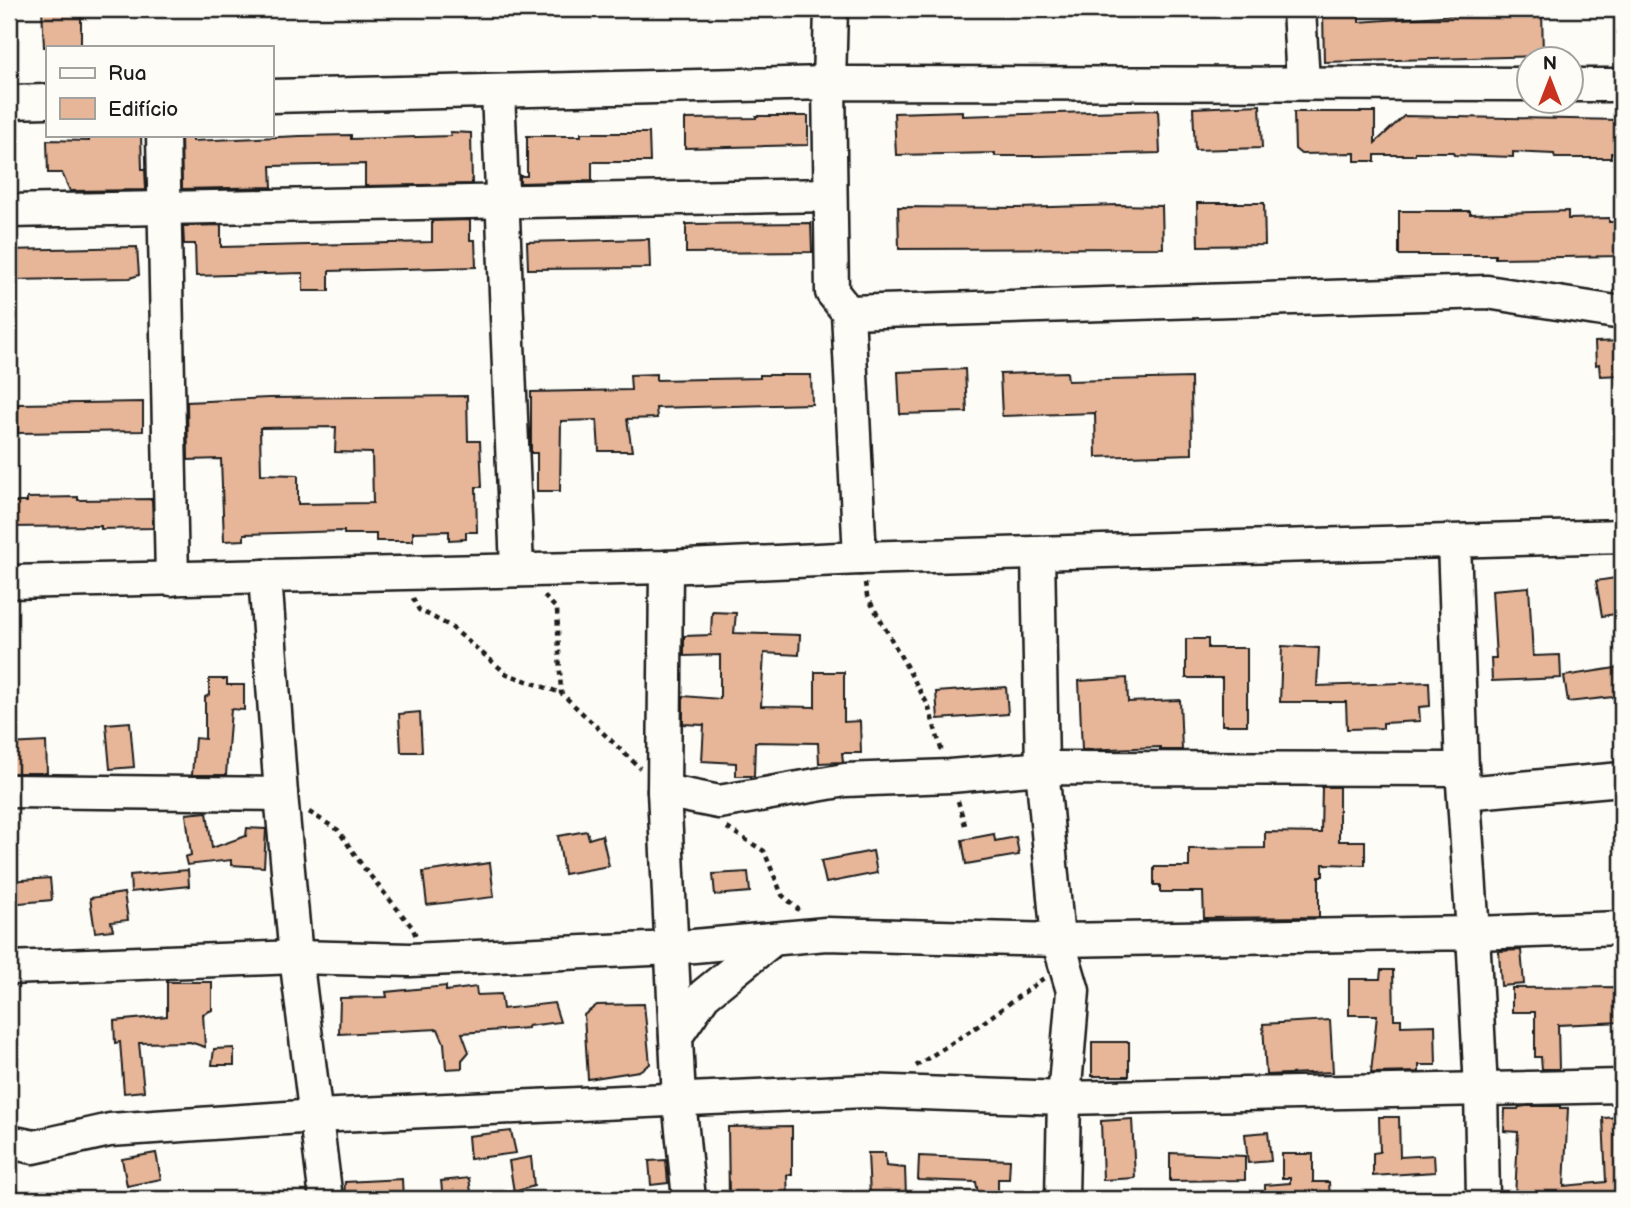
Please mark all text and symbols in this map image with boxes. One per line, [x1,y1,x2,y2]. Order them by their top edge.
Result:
legend [46,46,273,136]
north arrow [1516,46,1586,116]
text: N [1543,53,1557,76]
text: Rua [108,61,147,86]
text: Edifício [108,97,178,122]

